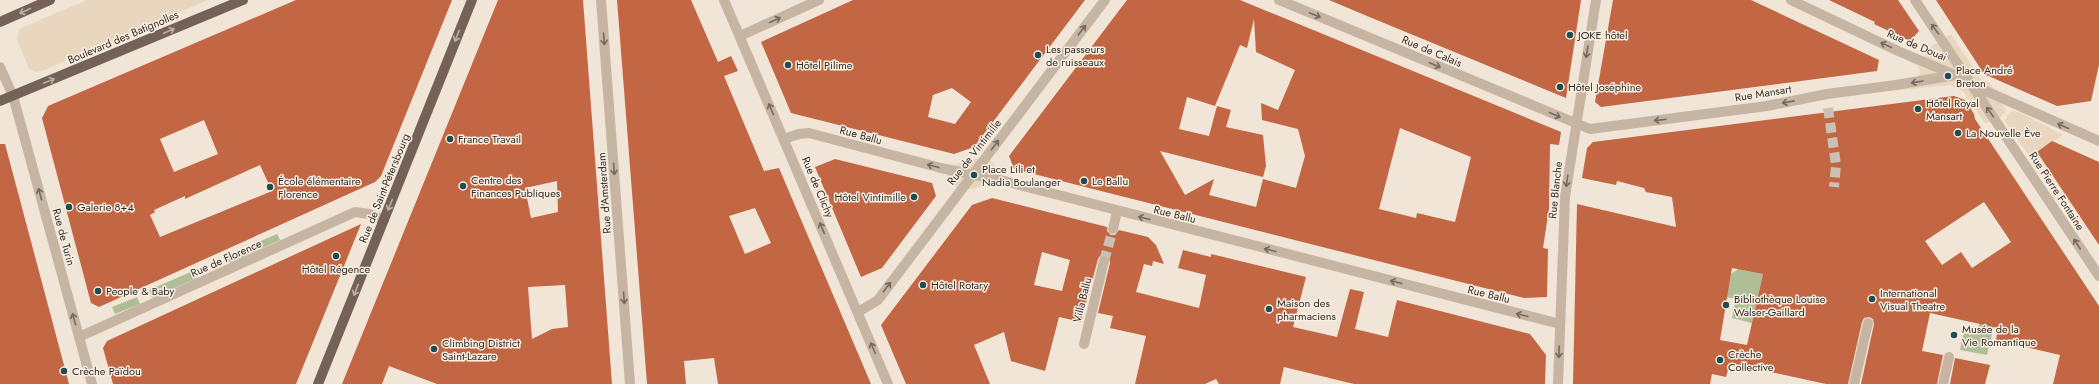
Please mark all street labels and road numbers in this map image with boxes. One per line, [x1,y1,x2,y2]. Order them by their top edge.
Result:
street label: Boulevard des Batignolles [65,6,182,68]
street label: Rue de Douai [1885,25,1950,65]
street label: Rue de Calais [1399,31,1465,71]
street label: Rue Mansart [1734,81,1793,105]
street label: Rue de Vintimille [943,115,1005,188]
street label: Rue Ballu [838,122,884,148]
street label: Rue de Saint-Pétersbourg [355,131,413,245]
street label: Rue Pierre Fontaine [2026,148,2089,234]
street label: Rue d'Amsterdam [593,152,615,234]
street label: Rue de Clichy [798,154,838,220]
street label: Rue Blanche [1544,160,1566,219]
street label: Rue Ballu [1152,201,1198,227]
street label: Rue de Turin [49,207,79,267]
street label: Rue de Florence [188,235,264,281]
street label: Villa Ballu [1069,276,1095,324]
street label: Rue Ballu [1466,281,1512,307]

